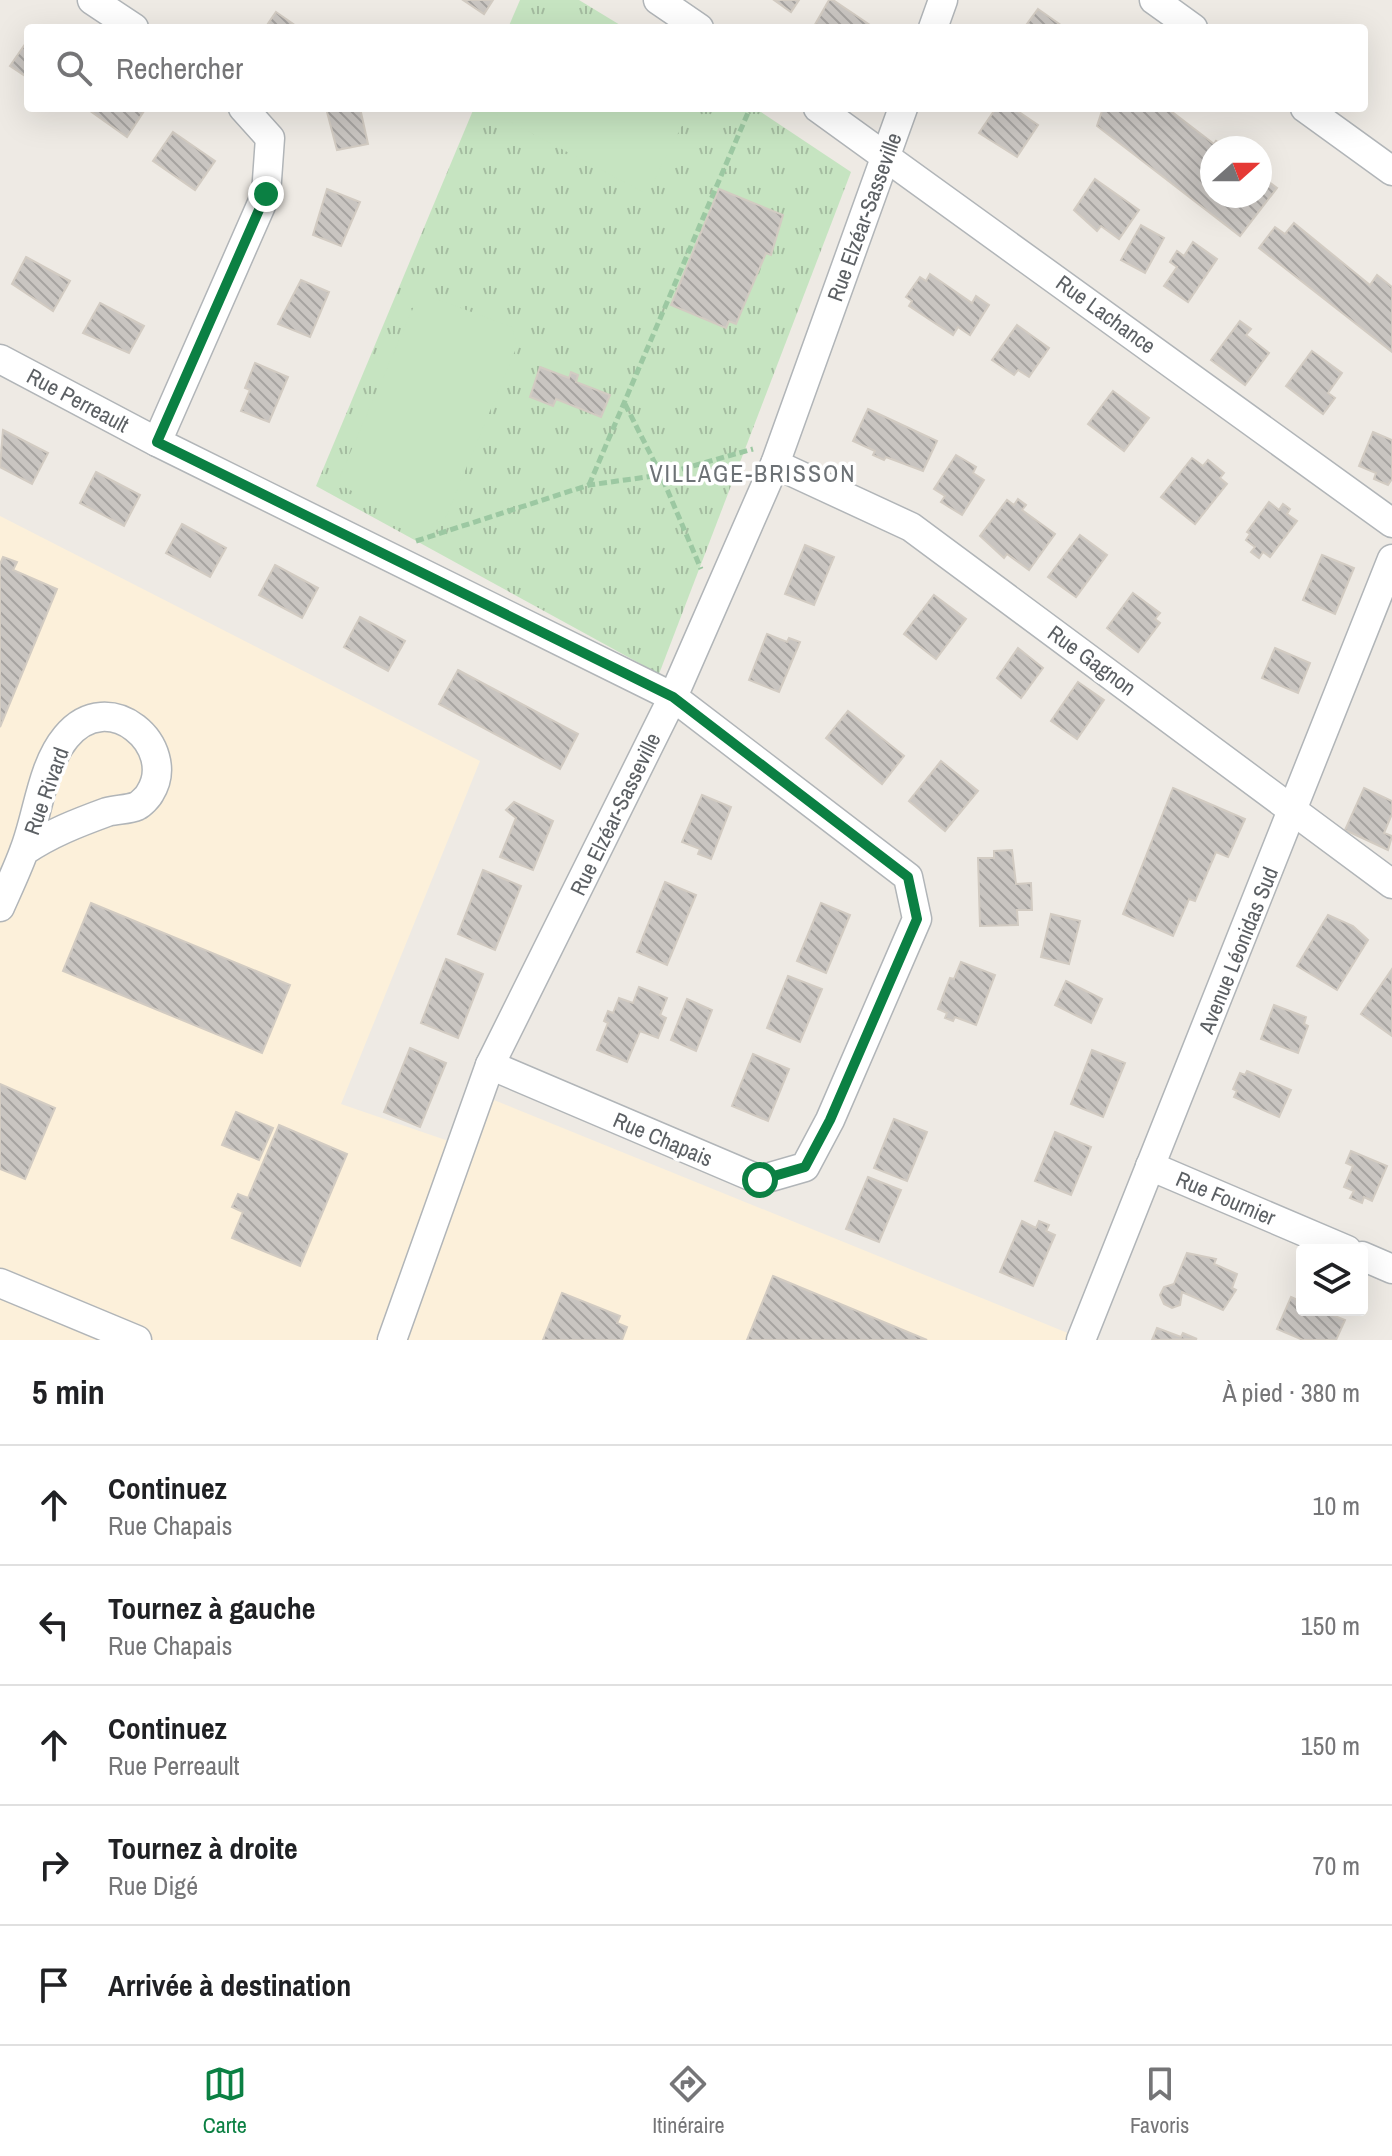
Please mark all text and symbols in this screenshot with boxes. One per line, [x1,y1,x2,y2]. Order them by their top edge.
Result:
search box [24,24,1368,112]
icon: search [52,46,96,90]
text: Rechercher [116,48,243,88]
street label: Rue Elzéar-Sasseville [820,128,908,306]
north arrow [1200,136,1272,208]
route end [248,176,284,212]
street label: Rue Lachance [1050,268,1162,360]
street label: Rue Perreault [22,361,134,439]
district label: VILLAGE-BRISSON [649,457,857,489]
street label: Rue Gagnon [1042,618,1142,702]
street label: Rue Elzéar-Sasseville [563,728,667,900]
street label: Rue Rivard [16,743,76,839]
street label: Avenue Léonidas Sud [1191,862,1285,1039]
street label: Rue Chapais [609,1105,717,1173]
route start [742,1162,778,1198]
street label: Rue Fournier [1172,1164,1280,1232]
map controls [1296,1244,1368,1316]
button: layers [1296,1244,1368,1316]
text: 5 min [32,1369,105,1415]
text: À pied · 380 m [1222,1375,1360,1410]
text: Continuez [108,1468,227,1508]
icon: ahead [32,1483,76,1527]
text: 10 m [1313,1488,1360,1523]
text: Rue Chapais [108,1508,232,1543]
text: Tournez à gauche [108,1588,315,1628]
icon: left [32,1603,76,1647]
text: 150 m [1301,1608,1360,1643]
text: Rue Chapais [108,1628,232,1663]
text: Continuez [108,1708,227,1748]
icon: ahead [32,1723,76,1767]
text: 150 m [1301,1728,1360,1763]
text: Rue Perreault [108,1748,240,1783]
text: Tournez à droite [108,1828,298,1868]
icon: right [32,1843,76,1887]
text: 70 m [1313,1848,1360,1883]
text: Rue Digé [108,1868,198,1903]
icon: arrive [32,1963,76,2007]
text: Arrivée à destination [108,1965,351,2005]
tab: Carte [203,2062,247,2140]
tab: Itinéraire [652,2062,725,2140]
tab: Favoris [1130,2062,1189,2140]

